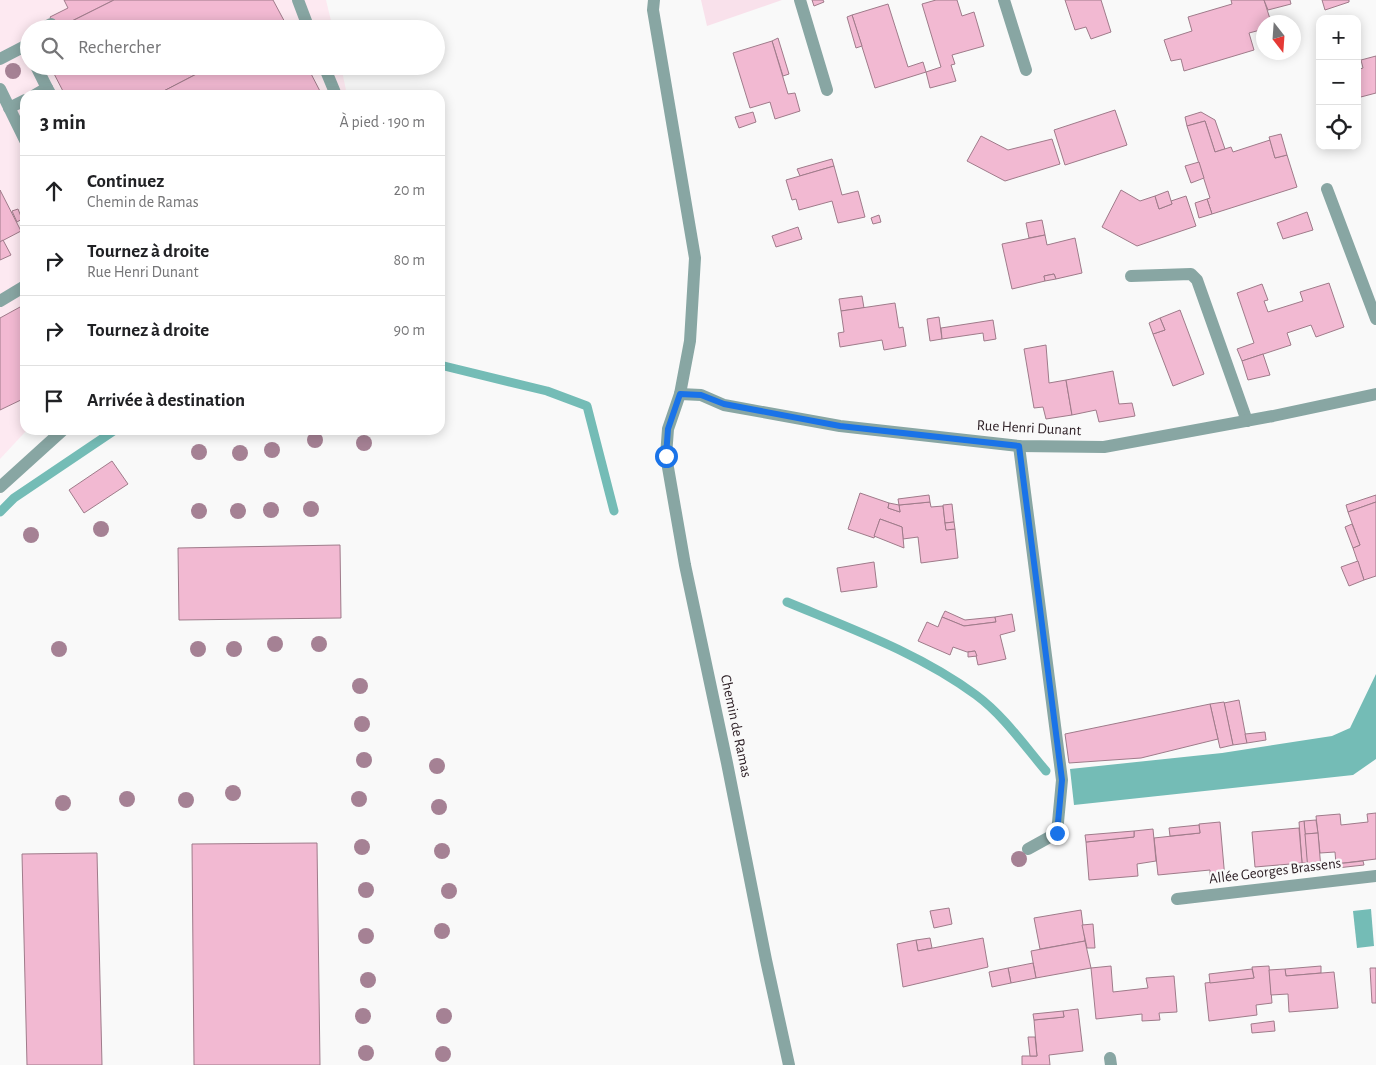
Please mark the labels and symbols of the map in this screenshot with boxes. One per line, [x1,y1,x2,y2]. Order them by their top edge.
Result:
north arrow [1256,15,1301,60]
street label: Rue Henri Dunant [976,418,1082,438]
route start [655,445,678,468]
street label: Chemin de Ramas [718,673,754,779]
route end [1046,822,1069,845]
street label: Allée Georges Brassens [1208,855,1342,887]

